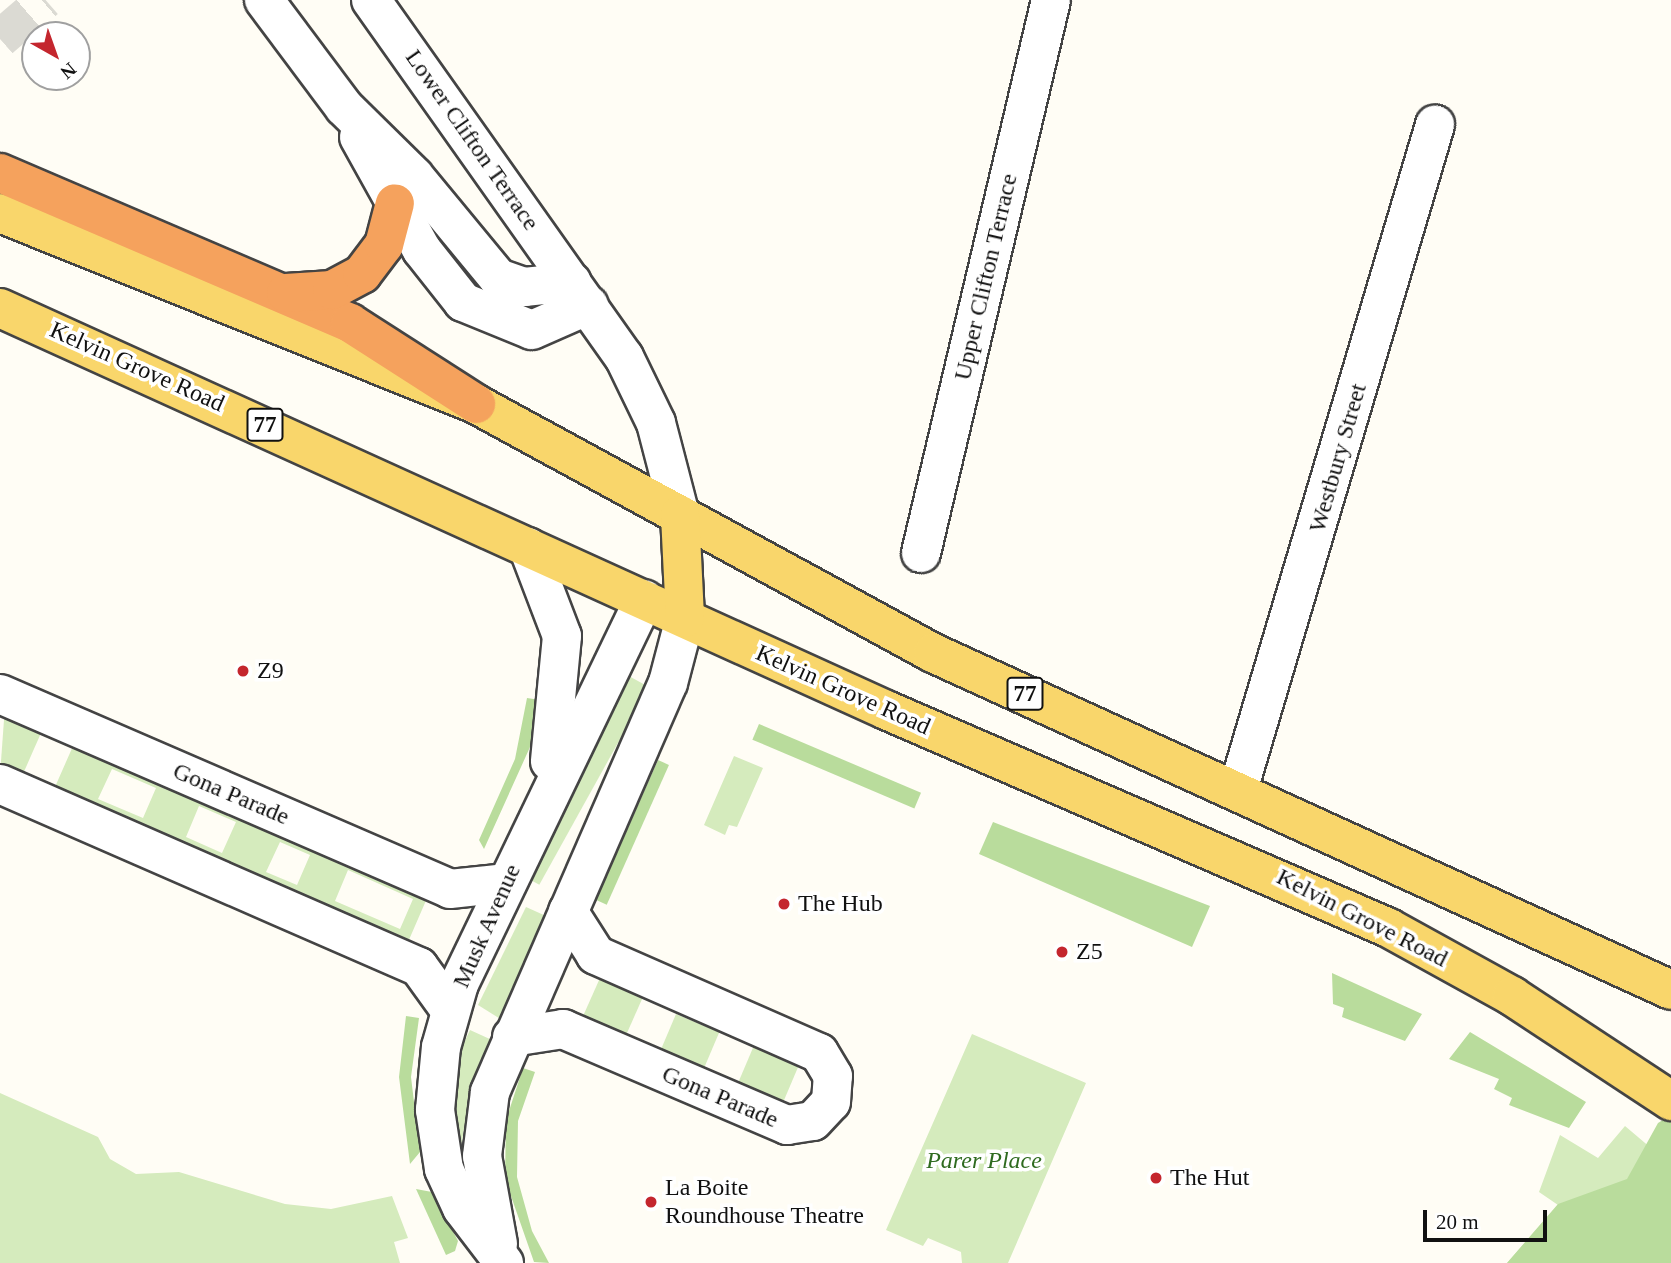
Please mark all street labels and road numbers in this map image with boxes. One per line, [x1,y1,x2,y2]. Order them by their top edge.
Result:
street label: Lower Clifton Terrace [399,44,545,236]
street label: Upper Clifton Terrace [948,171,1024,383]
street label: Kelvin Grove Road [45,316,229,418]
street label: Westbury Street [1303,380,1373,536]
road number: 77 [246,406,284,444]
street label: Kelvin Grove Road [751,639,935,741]
road number: 77 [1006,674,1044,714]
street label: Gona Parade [169,757,293,831]
street label: Musk Avenue [447,859,527,993]
street label: Kelvin Grove Road [1272,863,1452,973]
street label: Gona Parade [658,1060,782,1134]

